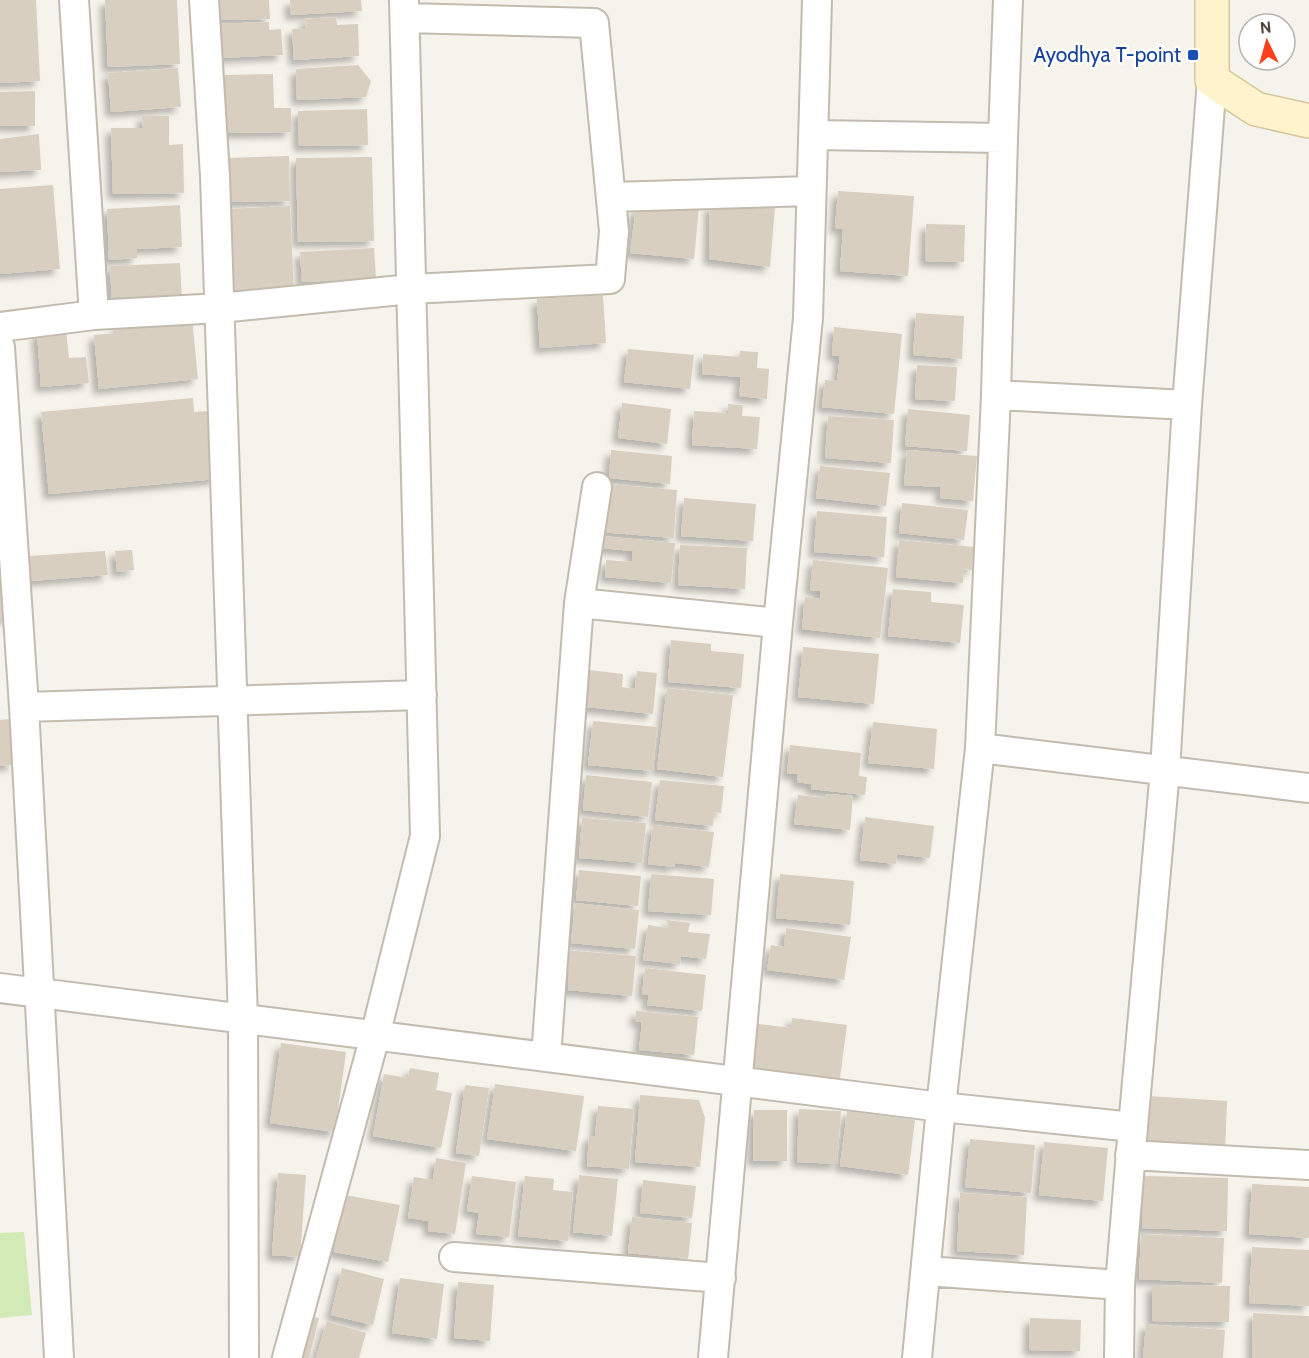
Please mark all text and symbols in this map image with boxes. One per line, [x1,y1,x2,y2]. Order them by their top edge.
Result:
north arrow [1237,12,1297,72]
text: N [1259,18,1272,38]
place label: Ayodhya T-point [1033,42,1181,67]
marker: Ayodhya T-point [1186,48,1200,62]

